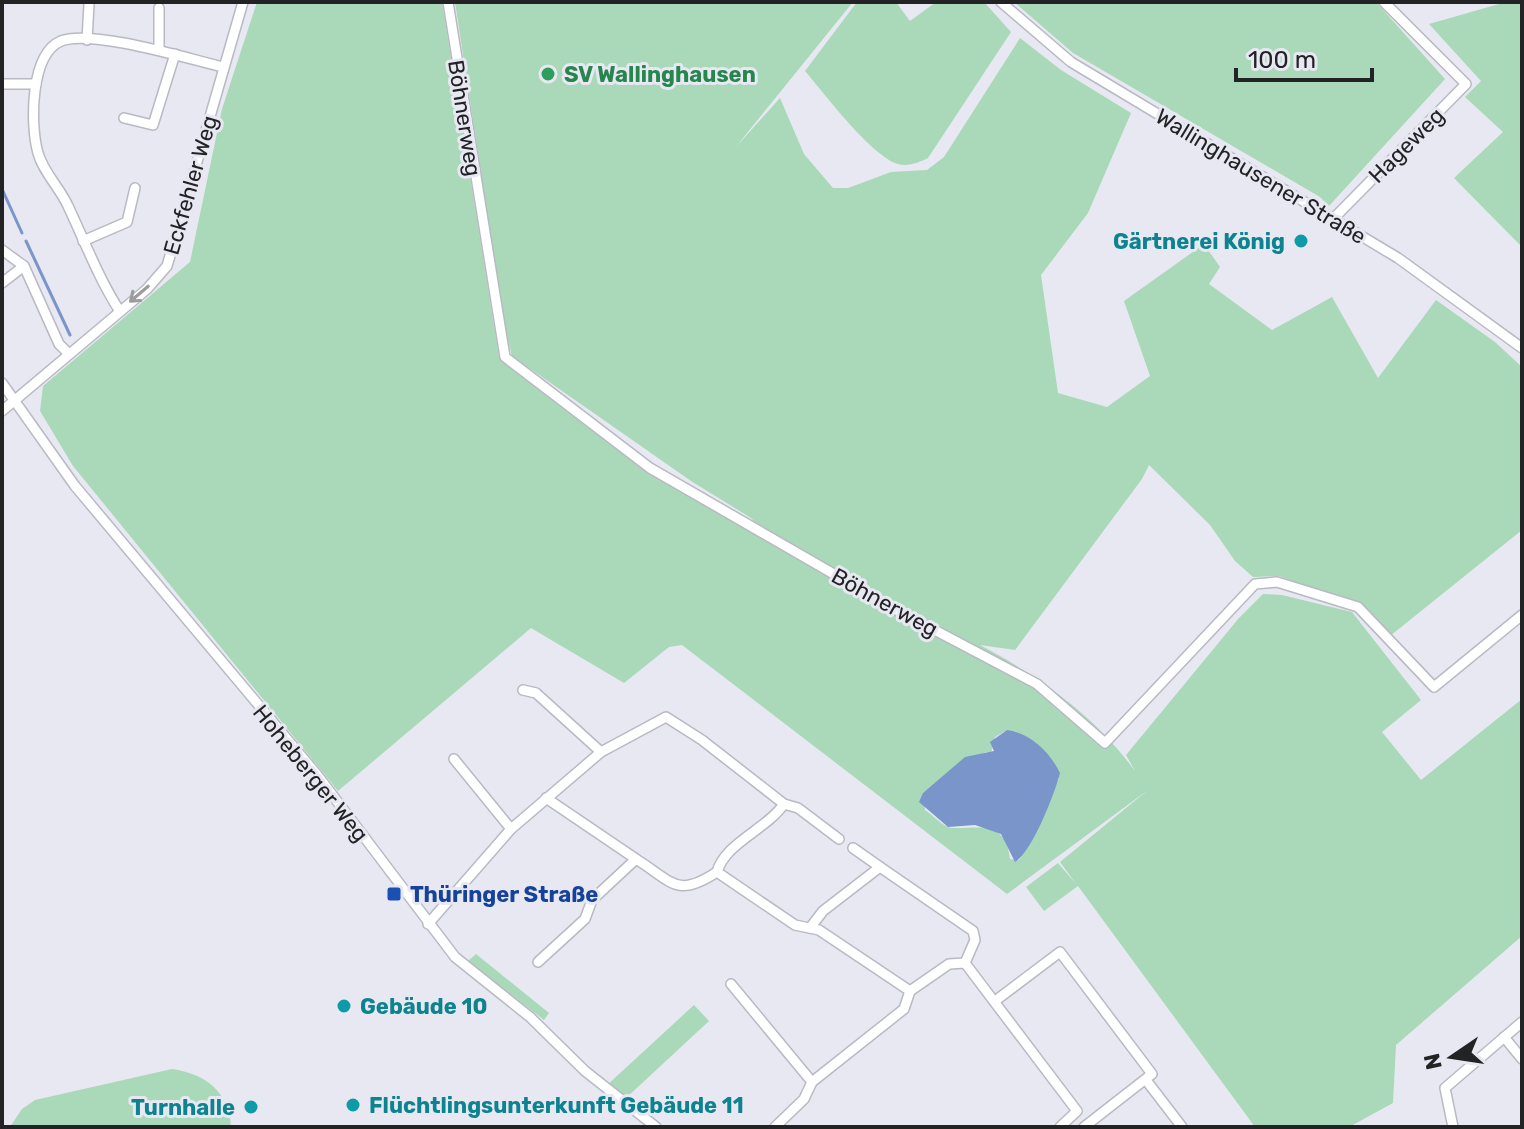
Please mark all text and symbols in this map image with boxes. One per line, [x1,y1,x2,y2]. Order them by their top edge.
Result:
scale bar [1236,32,1372,82]
text: 100 m [1248,46,1316,74]
street label: Böhnerweg [442,58,487,178]
place label: SV Wallinghausen [564,61,756,88]
marker: SV Wallinghausen [539,65,557,83]
street label: Hageweg [1363,102,1450,189]
street label: Wallinghausener Straße [1151,103,1371,250]
street label: Eckfehler Weg [158,112,223,258]
place label: Gärtnerei König [1113,228,1285,255]
marker: Gärtnerei König [1292,232,1310,250]
one-way arrow [130,285,150,303]
street label: Böhnerweg [827,562,943,643]
street label: Hoheberger Weg [247,699,374,847]
place label: Thüringer Straße [410,881,598,908]
marker: Thüringer Straße [385,885,403,903]
place label: Gebäude 10 [360,993,487,1020]
marker: Gebäude 10 [335,997,353,1015]
north arrow [1412,1017,1492,1097]
text: N [1418,1051,1448,1072]
place label: Flüchtlingsunterkunft Gebäude 11 [369,1092,744,1119]
place label: Turnhalle [131,1094,235,1121]
marker: Flüchtlingsunterkunft Gebäude 11 [344,1096,362,1114]
marker: Turnhalle [242,1098,260,1116]

